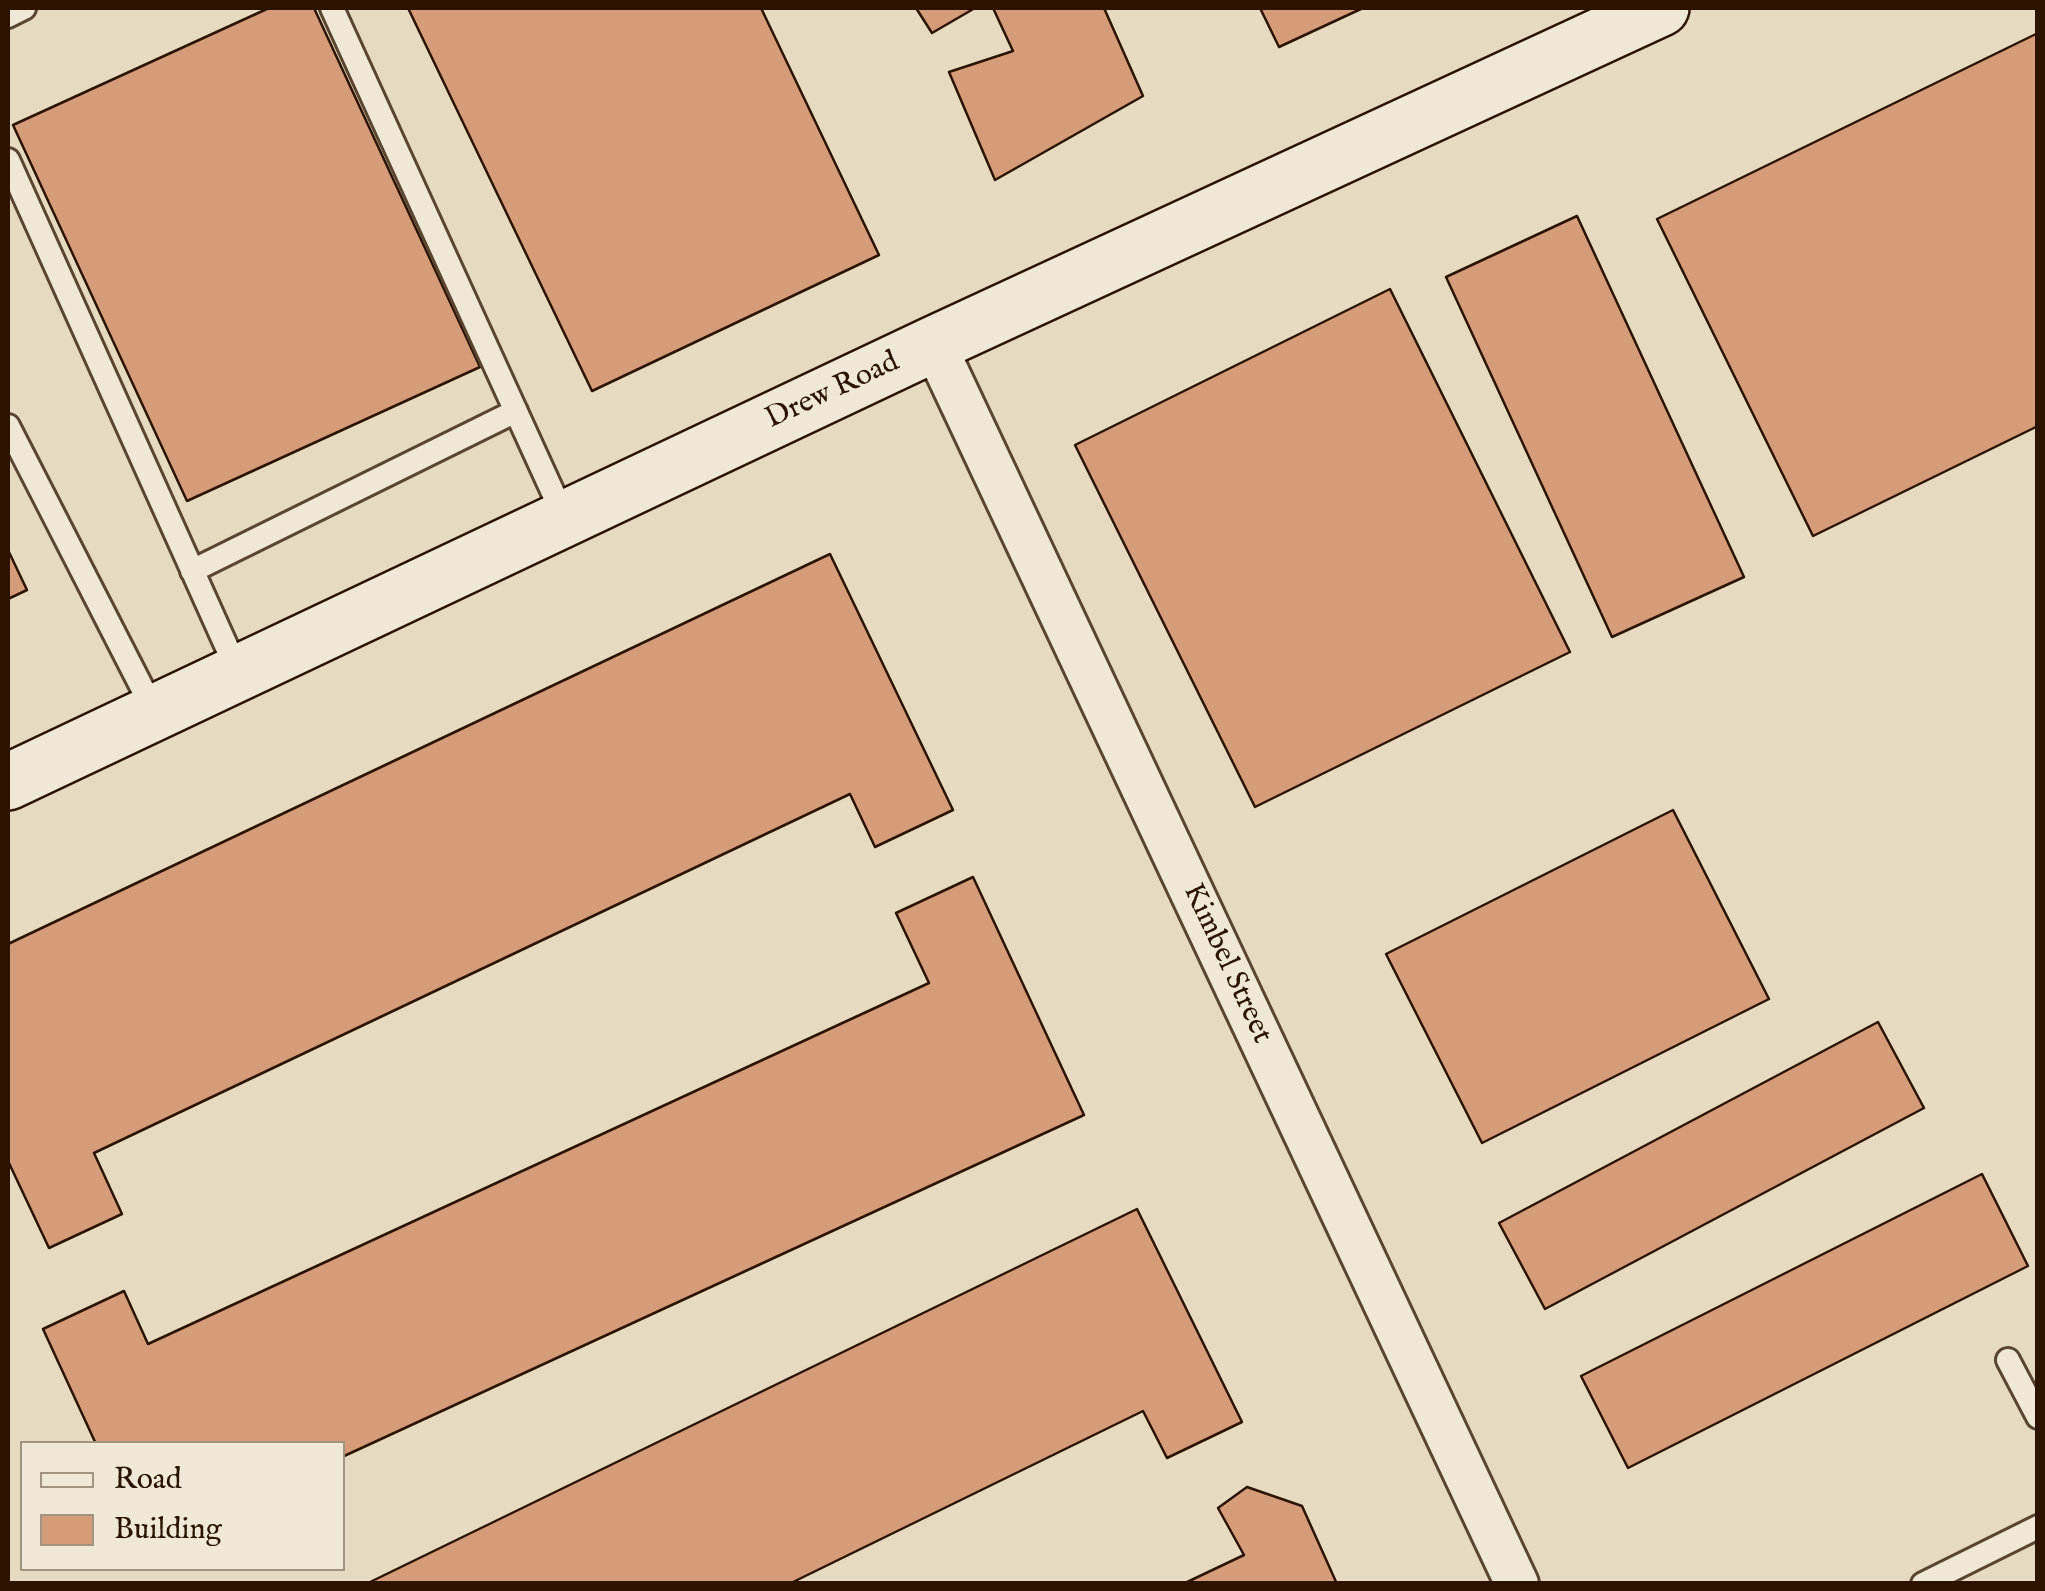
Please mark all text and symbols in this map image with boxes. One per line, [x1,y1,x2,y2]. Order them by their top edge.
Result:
street label: Drew Road [761,345,905,439]
street label: Kimbel Street [1173,878,1279,1050]
legend [20,1441,345,1571]
text: Road [114,1461,182,1499]
text: Building [114,1511,222,1549]

